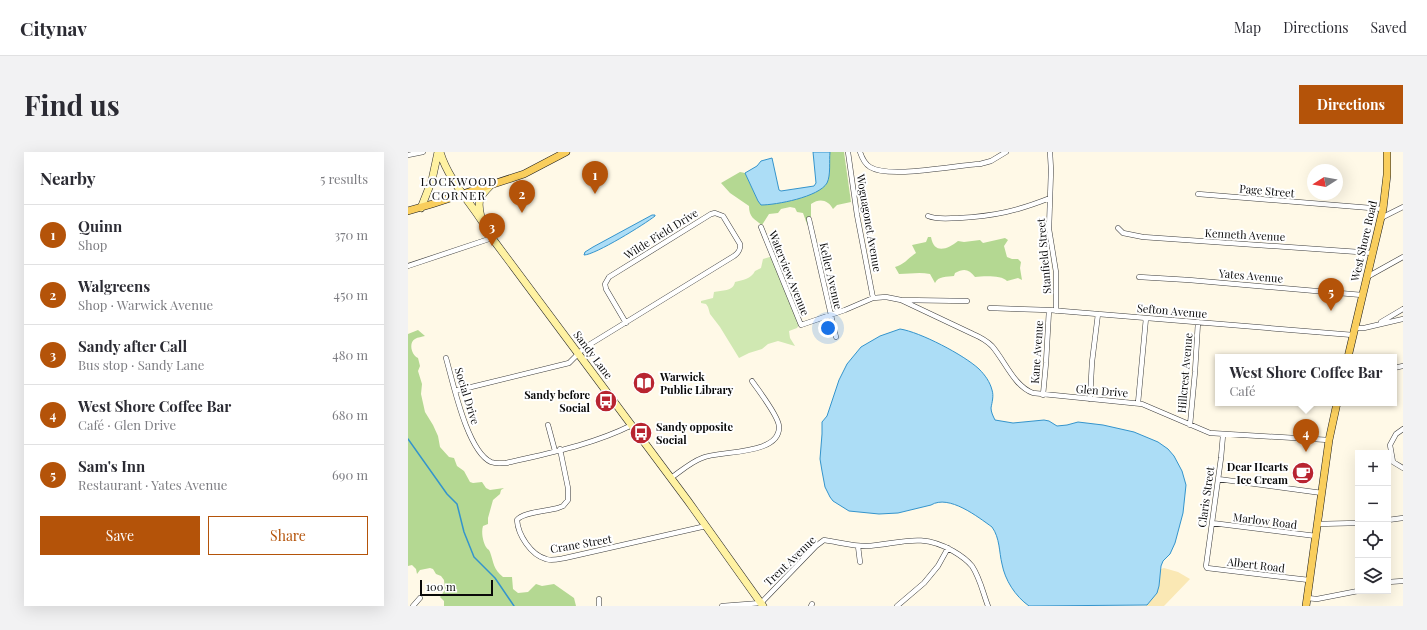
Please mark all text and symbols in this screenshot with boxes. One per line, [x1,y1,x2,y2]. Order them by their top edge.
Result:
text: Citynav [20,15,87,41]
text: Map [1234,18,1261,37]
text: Directions [1283,18,1349,37]
text: Saved [1371,18,1407,37]
button: Directions [1299,85,1403,124]
text: Find us [24,86,120,123]
pin: 1 [582,161,608,194]
north arrow [1307,164,1343,200]
text: Nearby [40,167,95,189]
text: 5 results [320,170,368,187]
street label: Woguagonet Avenue [853,172,886,273]
district label: LOCKWOOD CORNER [420,173,498,203]
pin: 2 [509,180,535,213]
street label: Page Street [1239,181,1295,200]
street label: West Shore Road [1347,198,1380,284]
street label: Wilde Field Drive [620,205,701,263]
pin: 3 [479,213,505,246]
text: Quinn [78,216,122,236]
street label: Stanfield Street [1033,217,1054,295]
street label: Kenneth Avenue [1204,225,1286,244]
text: 1 [51,226,55,243]
text: 370 m [334,226,368,243]
street label: Waterview Avenue [765,227,813,318]
text: Shop [78,236,107,253]
street label: Keller Avenue [817,241,847,311]
street label: Yates Avenue [1217,265,1284,286]
text: Walgreens [78,276,150,296]
pin: 5 [1318,278,1344,311]
text: 2 [50,286,56,303]
text: 450 m [334,286,368,303]
text: Shop · Warwick Avenue [78,296,213,313]
street label: Sefton Avenue [1136,300,1208,321]
your location [818,318,838,338]
street label: Kane Avenue [1027,319,1046,384]
street label: Sandy Lane [570,328,617,382]
street label: Hillcrest Avenue [1174,332,1196,414]
text: Sandy after Call [78,336,187,356]
text: 3 [50,346,56,363]
text: 480 m [332,346,368,363]
popup [1215,354,1397,406]
text: Bus stop · Sandy Lane [78,356,204,373]
text: West Shore Coffee Bar [1229,362,1383,382]
street label: Social Drive [452,366,483,427]
place label: Warwick Public Library [659,369,734,397]
library icon: Warwick Public Library [631,370,657,396]
street label: Glen Drive [1075,381,1129,400]
text: Café [1229,382,1255,399]
place label: Sandy before Social [524,387,591,415]
bus stop icon: Sandy before Social [593,388,619,414]
text: West Shore Coffee Bar [78,396,231,416]
text: 4 [50,406,56,423]
text: 680 m [332,406,368,423]
text: Café · Glen Drive [78,416,176,433]
place label: Sandy opposite Social [656,419,733,447]
pin: 4 [1293,419,1319,452]
bus stop icon: Sandy opposite Social [628,420,654,446]
map controls [1355,450,1391,594]
button: + [1355,450,1391,486]
text: Sam's Inn [78,456,145,476]
place label: Dear Hearts Ice Cream [1227,459,1288,487]
cafe icon: Dear Hearts Ice Cream [1290,460,1316,486]
street label: Claris Street [1194,465,1217,528]
text: 5 [50,466,56,483]
text: 690 m [332,466,368,483]
text: Restaurant · Yates Avenue [78,476,227,493]
button: − [1355,486,1391,522]
street label: Marlow Road [1232,509,1299,532]
button: Save [40,516,200,555]
button: Share [208,516,368,555]
button: locate [1355,522,1391,558]
street label: Crane Street [549,531,613,556]
street label: Trent Avenue [761,532,819,589]
street label: Albert Road [1225,553,1286,576]
button: layers [1355,558,1391,594]
scale bar [420,578,493,597]
text: 100 m [426,579,456,594]

